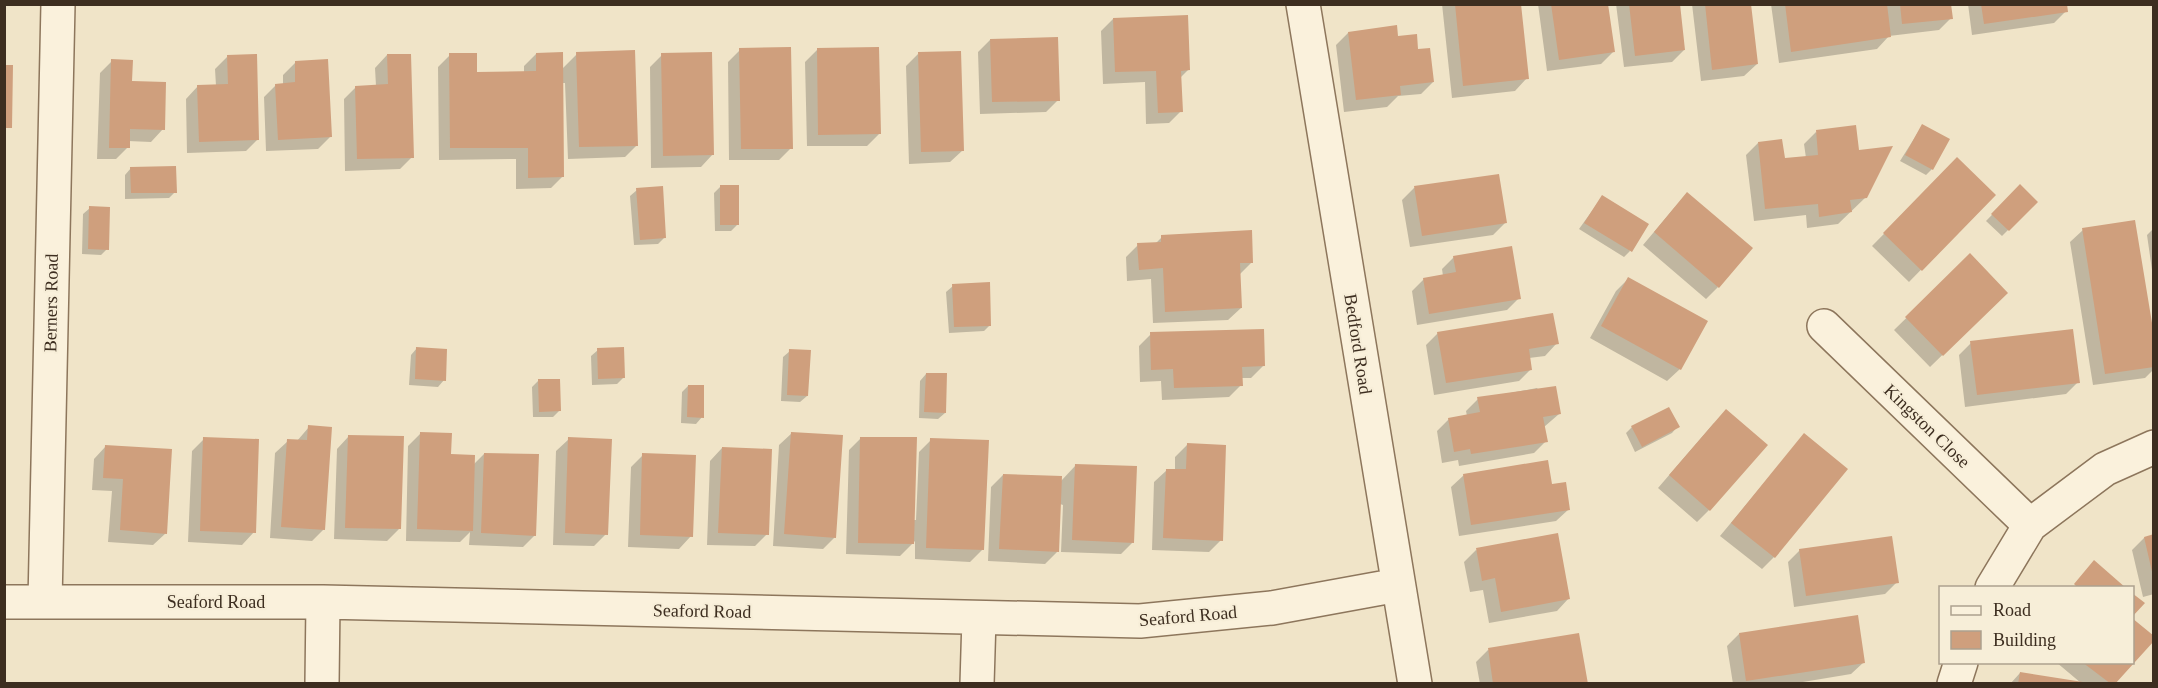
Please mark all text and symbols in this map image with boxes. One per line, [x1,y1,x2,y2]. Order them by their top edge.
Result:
street label: Berners Road [40,254,62,352]
street label: Bedford Road [1340,292,1376,396]
street label: Kingston Close [1880,380,1974,472]
legend [1939,586,2134,664]
street label: Seaford Road [167,592,265,612]
street label: Seaford Road [653,600,751,622]
text: Road [1993,600,2031,620]
street label: Seaford Road [1138,602,1238,630]
text: Building [1993,630,2056,650]

